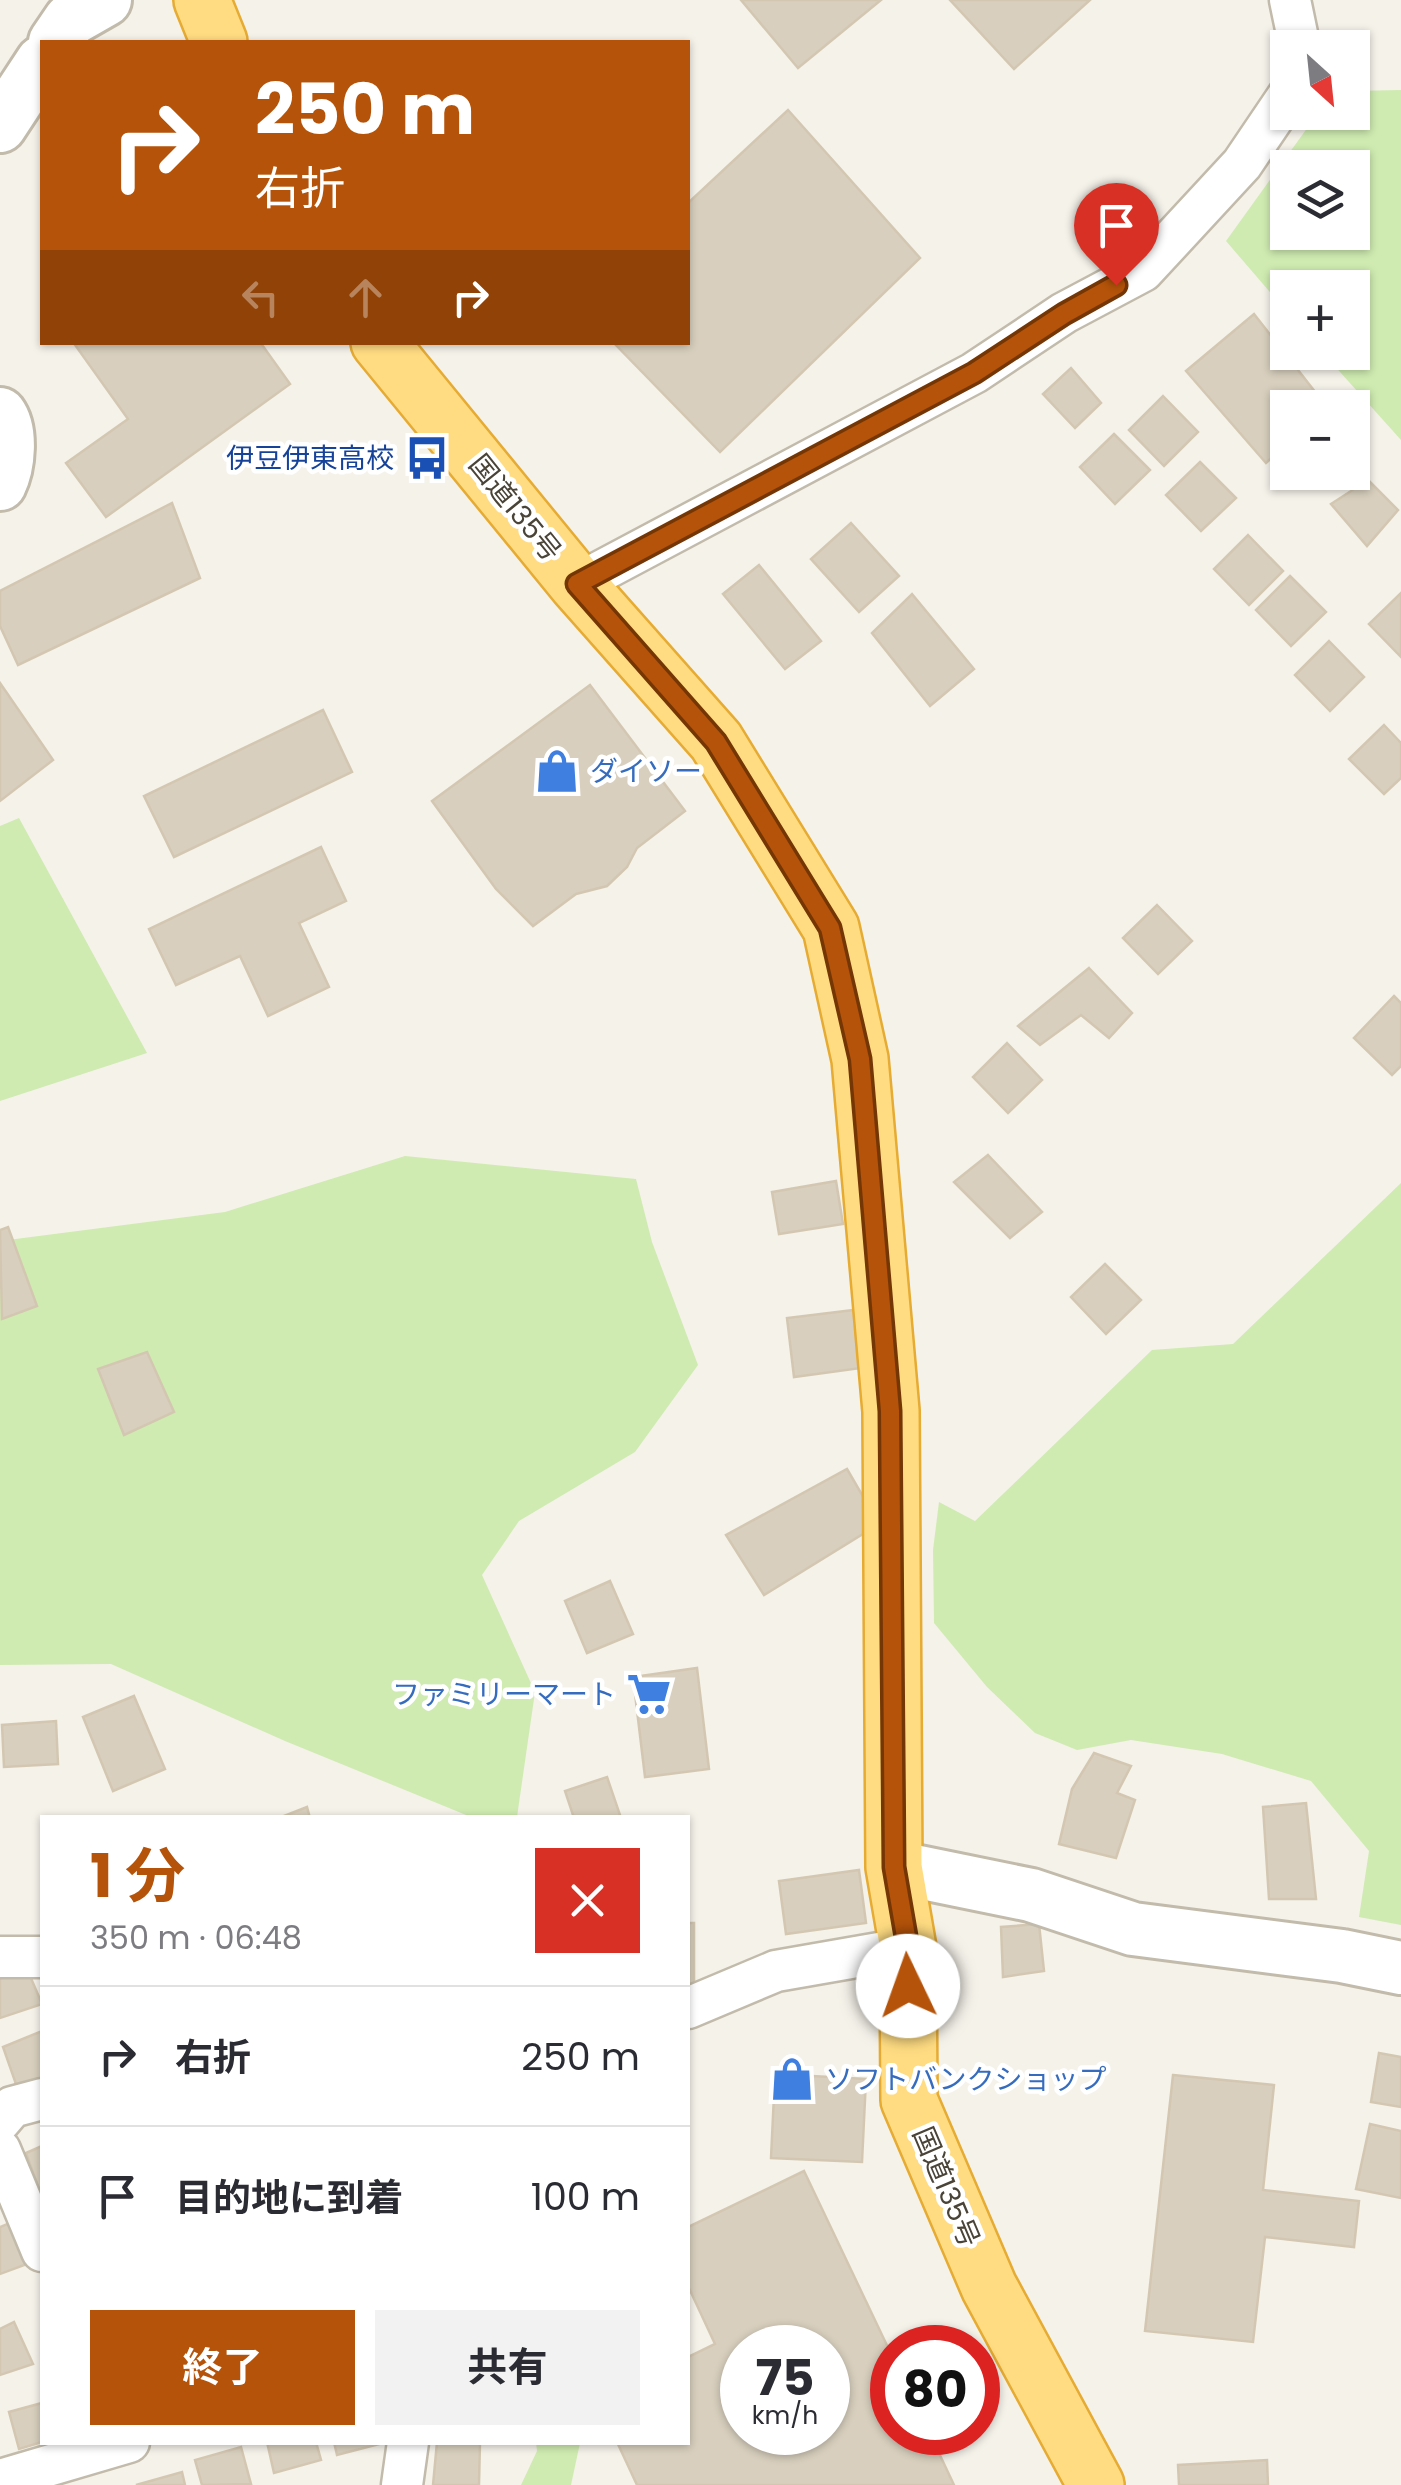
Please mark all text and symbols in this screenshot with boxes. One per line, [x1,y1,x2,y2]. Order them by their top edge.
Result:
north arrow [1270,30,1370,130]
map controls [1270,30,1370,490]
text: 250 m [255,60,475,159]
icon: right [90,80,220,210]
button: layers [1270,150,1370,250]
text: 右折 [255,157,345,220]
pin [1074,183,1159,286]
icon: arrive [1089,198,1144,253]
icon: left [233,270,288,325]
icon: ahead [338,270,393,325]
icon: right [443,270,498,325]
button: + [1270,270,1370,370]
button: − [1270,390,1370,490]
bus stop icon: 伊豆伊東高校 [403,434,451,482]
place label: 伊豆伊東高校 [226,439,394,478]
street label: 国道135号 [460,446,570,570]
shop icon: ダイソー [533,747,581,795]
place label: ダイソー [590,752,702,791]
supermarket icon: ファミリーマート [625,1670,673,1718]
place label: ファミリーマート [392,1675,616,1714]
text: 1 分 [90,1834,185,1918]
button: close [535,1848,640,1953]
text: 350 m · 06:48 [90,1915,302,1960]
position arrow [856,1934,960,2038]
icon: right [90,2029,145,2084]
text: 250 m [521,2030,640,2083]
text: 右折 [175,2031,251,2084]
shop icon: ソフトバンクショップ [768,2055,816,2103]
place label: ソフトバンクショップ [825,2060,1106,2099]
street label: 国道135号 [903,2121,989,2253]
icon: arrive [90,2169,145,2224]
text: 100 m [531,2170,640,2223]
text: 目的地に到着 [175,2171,403,2224]
button: 終了 [90,2310,355,2425]
button: 共有 [375,2310,640,2425]
speed limit sign: 80 [870,2325,1000,2455]
text: 75 [755,2342,815,2413]
text: km/h [752,2398,818,2433]

